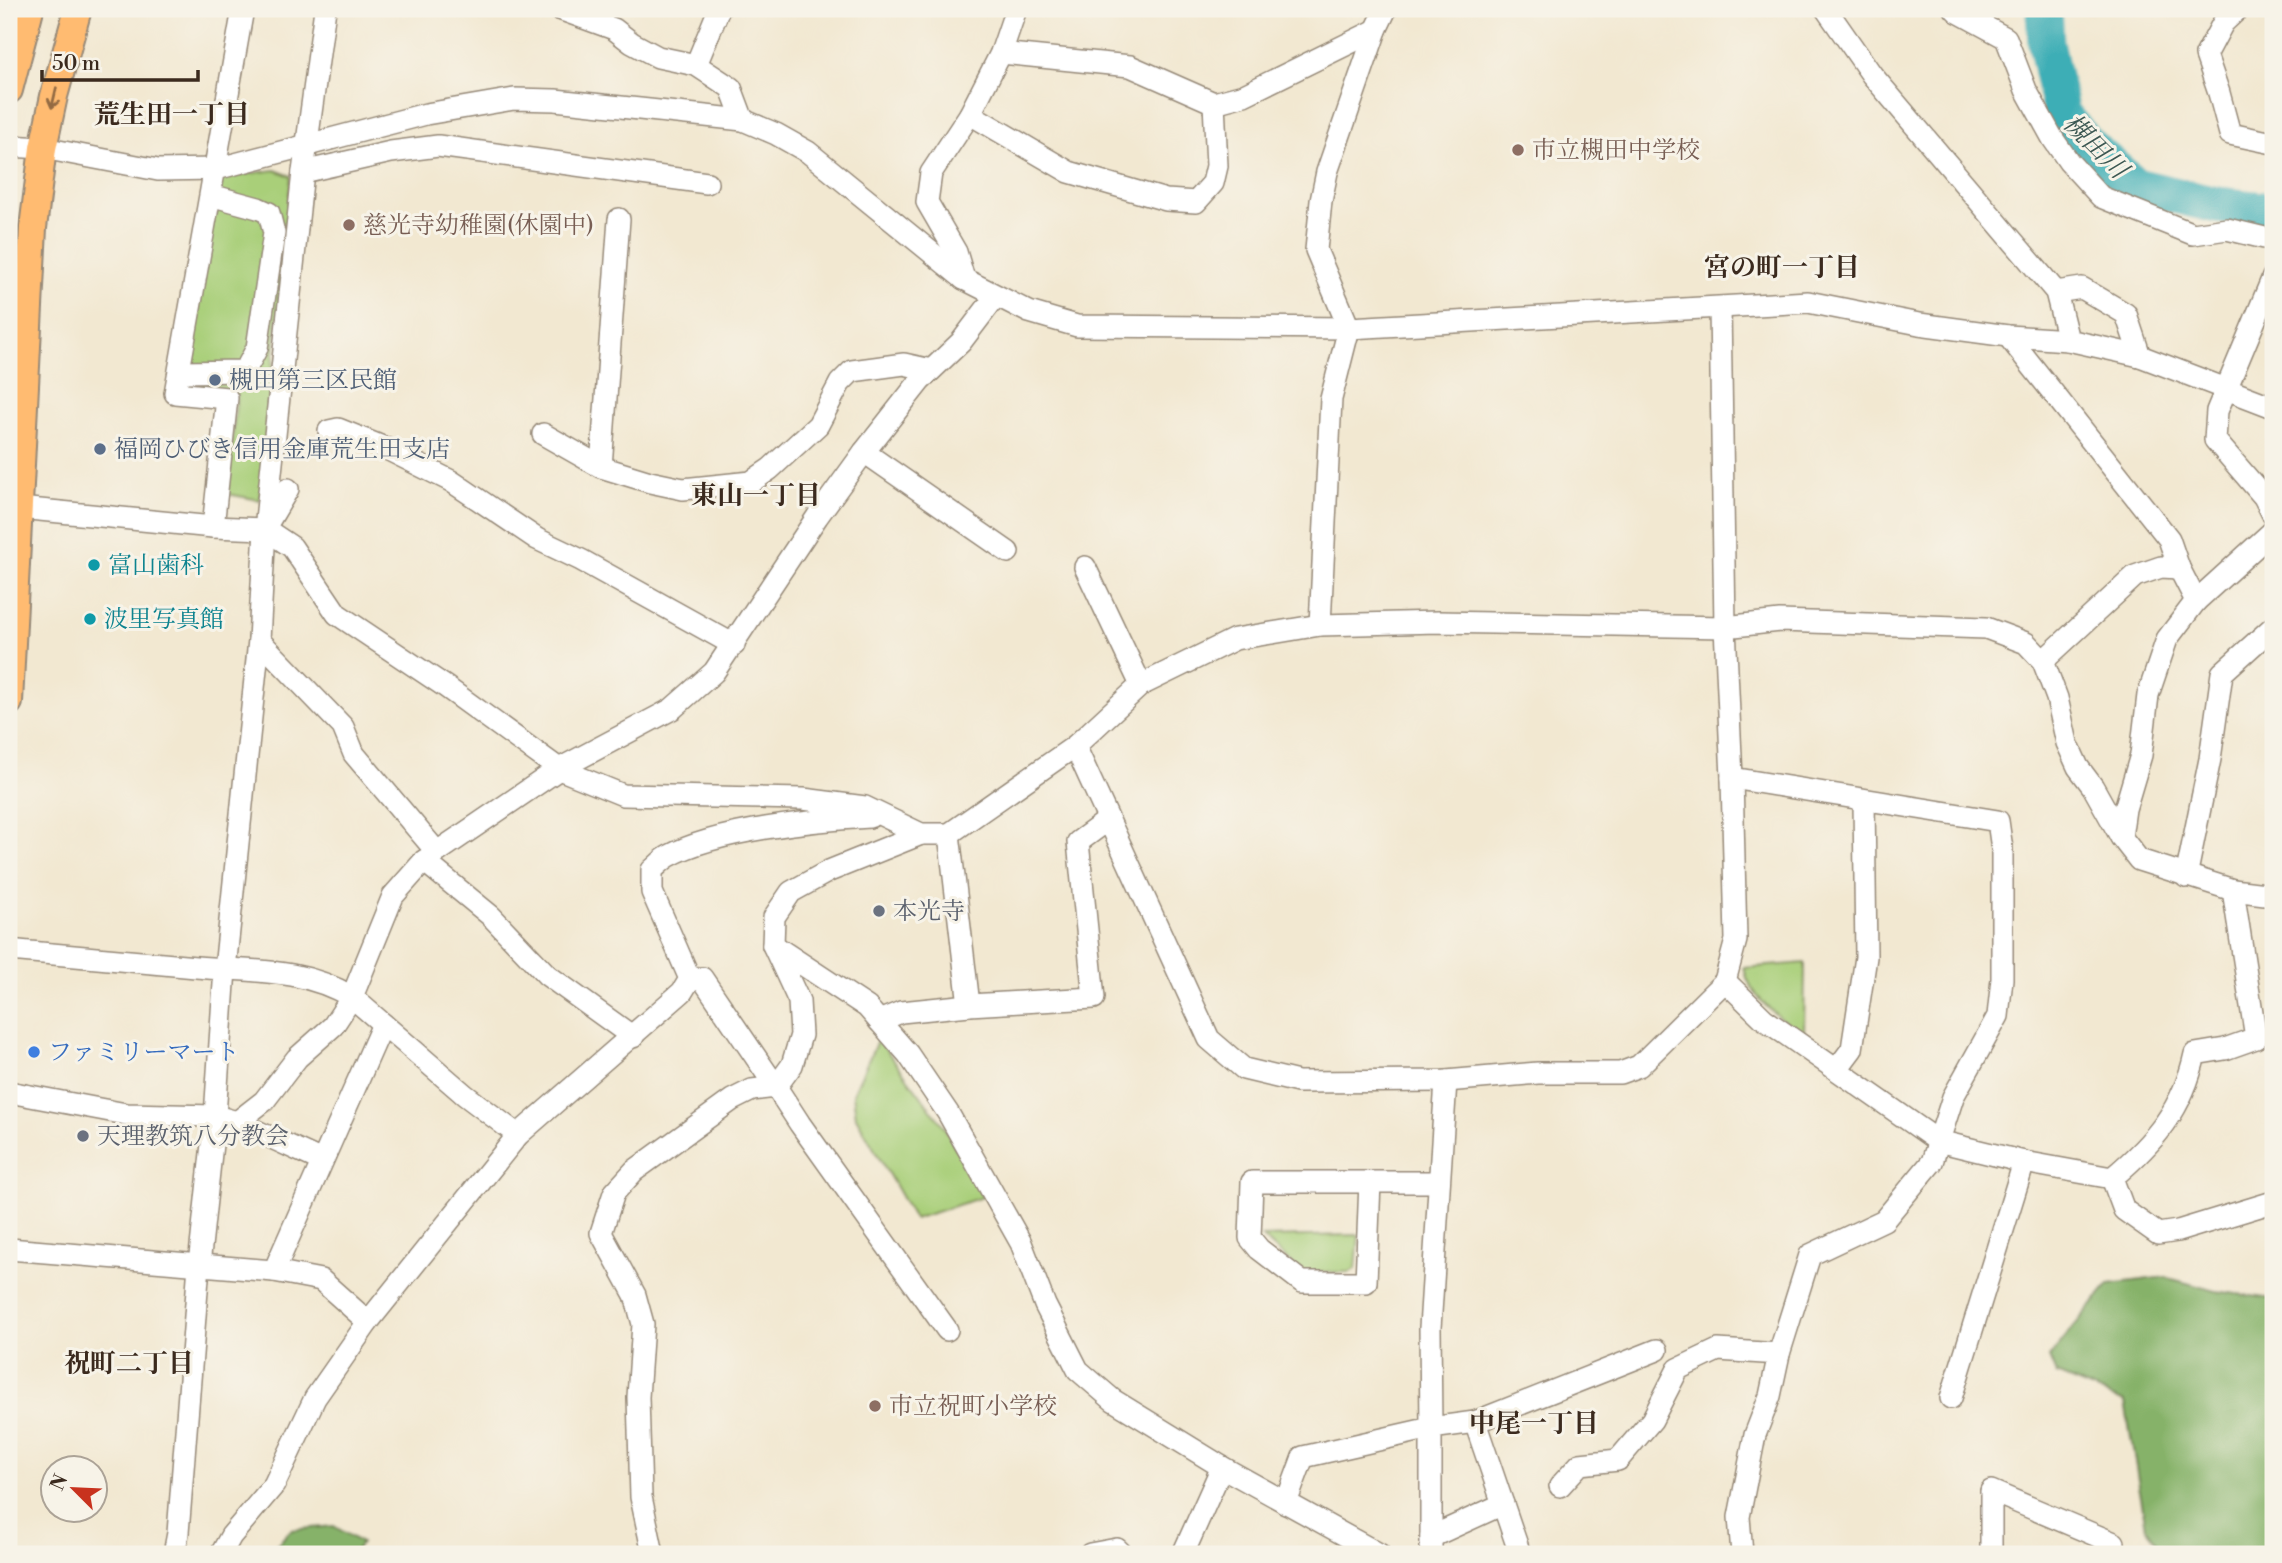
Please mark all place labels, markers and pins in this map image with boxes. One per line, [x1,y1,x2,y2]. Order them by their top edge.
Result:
place label: 市立槻田中学校 [1532,136,1700,166]
marker: 市立槻田中学校 [1510,142,1526,158]
place label: 慈光寺幼稚園(休園中) [363,211,594,241]
marker: 慈光寺幼稚園(休園中) [341,217,357,233]
place label: 槻田第三区民館 [229,366,397,396]
marker: 槻田第三区民館 [207,372,223,388]
place label: 福岡ひびき信用金庫荒生田支店 [114,435,450,465]
marker: 福岡ひびき信用金庫荒生田支店 [92,441,108,457]
place label: 富山歯科 [108,551,204,581]
marker: 富山歯科 [86,557,102,573]
place label: 波里写真館 [104,605,224,635]
marker: 波里写真館 [82,611,98,627]
place label: 本光寺 [893,897,965,927]
marker: 本光寺 [871,903,887,919]
place label: ファミリーマート [48,1038,240,1068]
marker: ファミリーマート [26,1044,42,1060]
place label: 天理教筑八分教会 [97,1122,289,1152]
marker: 天理教筑八分教会 [75,1128,91,1144]
place label: 市立祝町小学校 [889,1392,1057,1422]
marker: 市立祝町小学校 [867,1398,883,1414]

